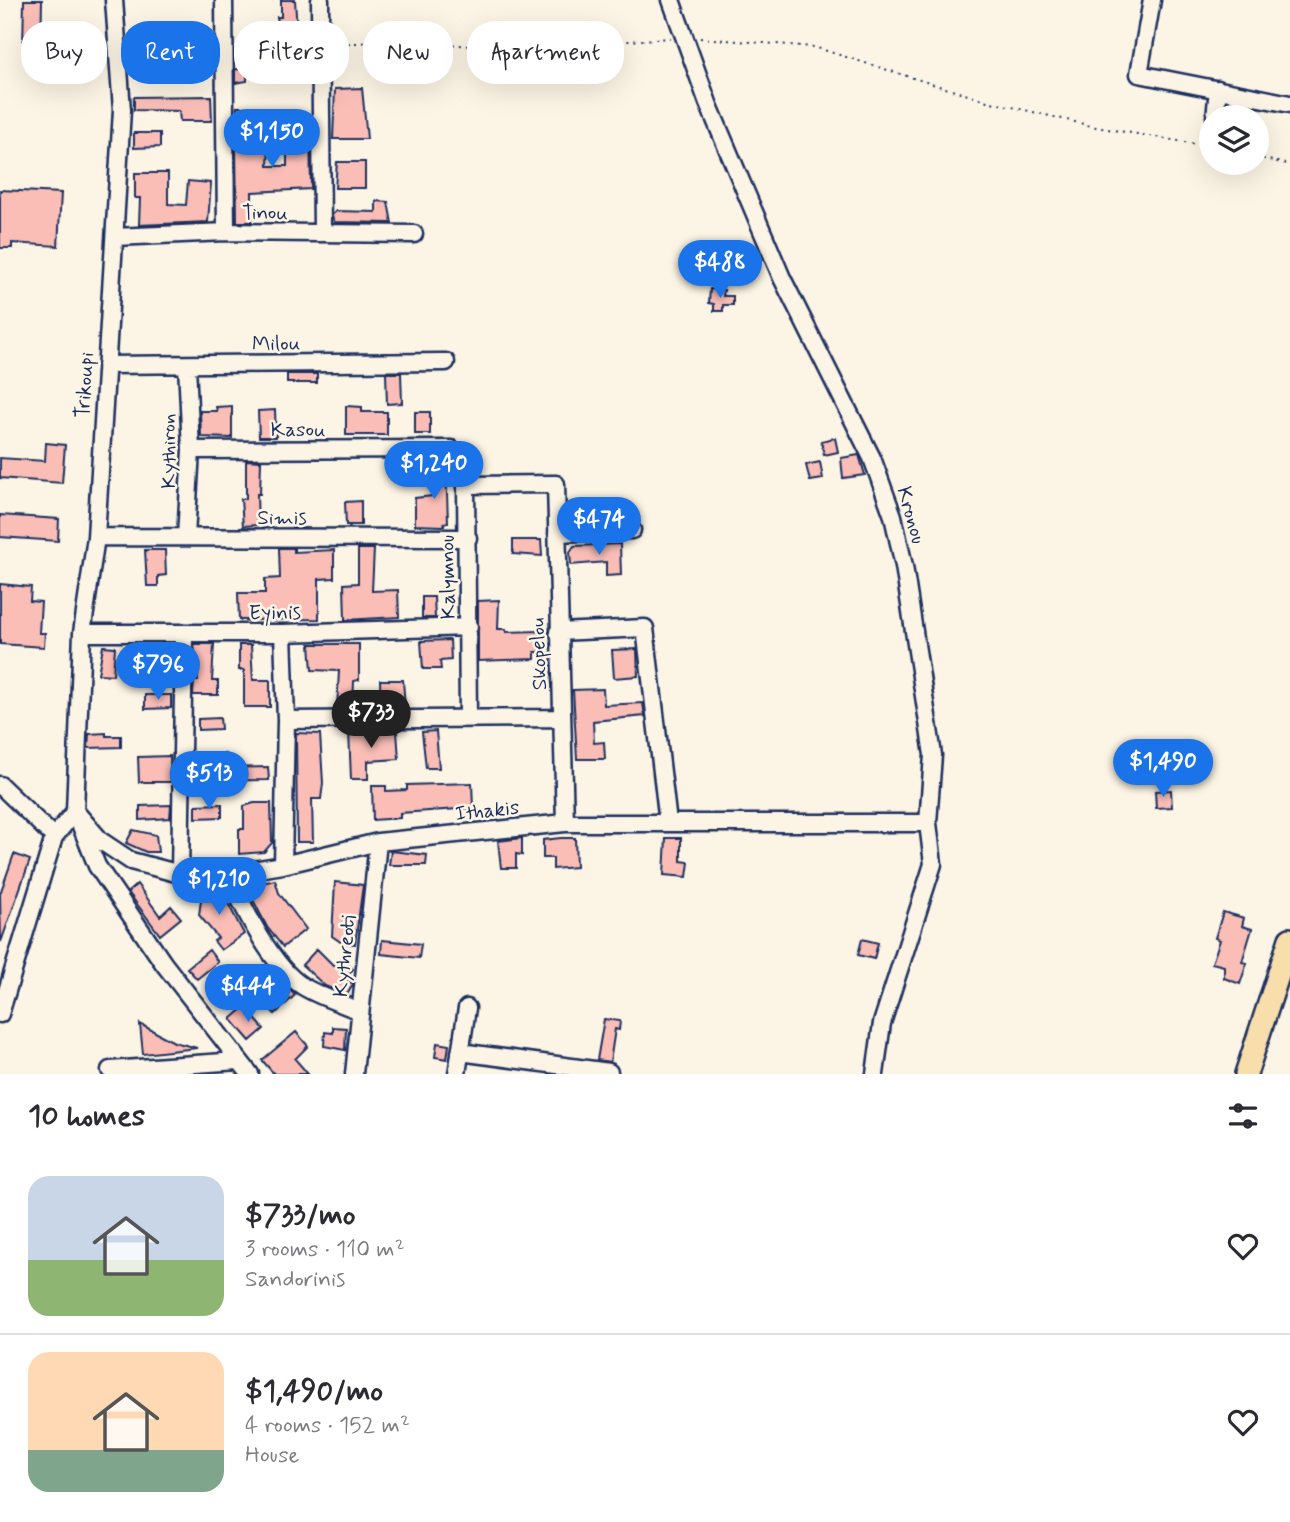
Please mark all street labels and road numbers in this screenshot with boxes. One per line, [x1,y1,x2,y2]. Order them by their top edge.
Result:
street label: Tinou [242,199,288,227]
street label: Milou [252,330,300,358]
street label: Trikoupi [69,351,101,419]
street label: Kythiron [155,413,183,489]
street label: Kasou [270,416,326,444]
street label: Kronou [890,483,933,547]
street label: Simis [257,504,307,532]
street label: Kalymnou [433,534,463,620]
street label: Eyinis [249,599,301,627]
street label: Skopelou [524,617,554,691]
street label: Ithakis [454,794,521,828]
street label: Kythreoti [327,914,363,999]

